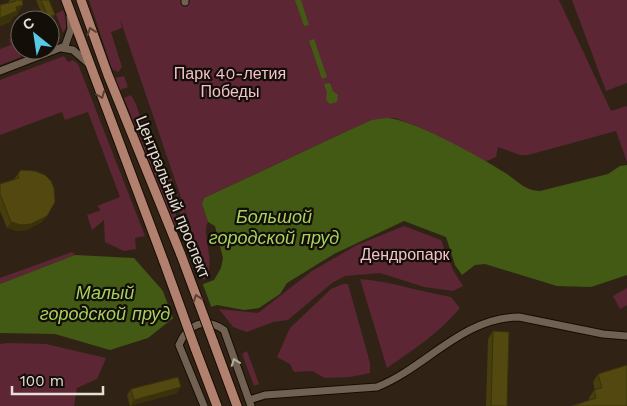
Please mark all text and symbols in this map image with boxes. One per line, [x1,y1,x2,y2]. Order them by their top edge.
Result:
north arrow [10,10,60,60]
text: С [20,14,37,33]
one-way arrow [87,28,97,36]
park label: Парк 40-летия Победы [174,64,286,101]
one-way arrow [95,90,105,98]
street label: Центральный проспект [132,113,215,282]
water label: Большой городской пруд [209,206,339,248]
park label: Дендропарк [360,245,451,264]
water label: Малый городской пруд [40,282,170,324]
one-way arrow [193,294,203,303]
one-way arrow [231,358,241,367]
scale bar [12,364,104,396]
text: 100 m [20,372,64,390]

